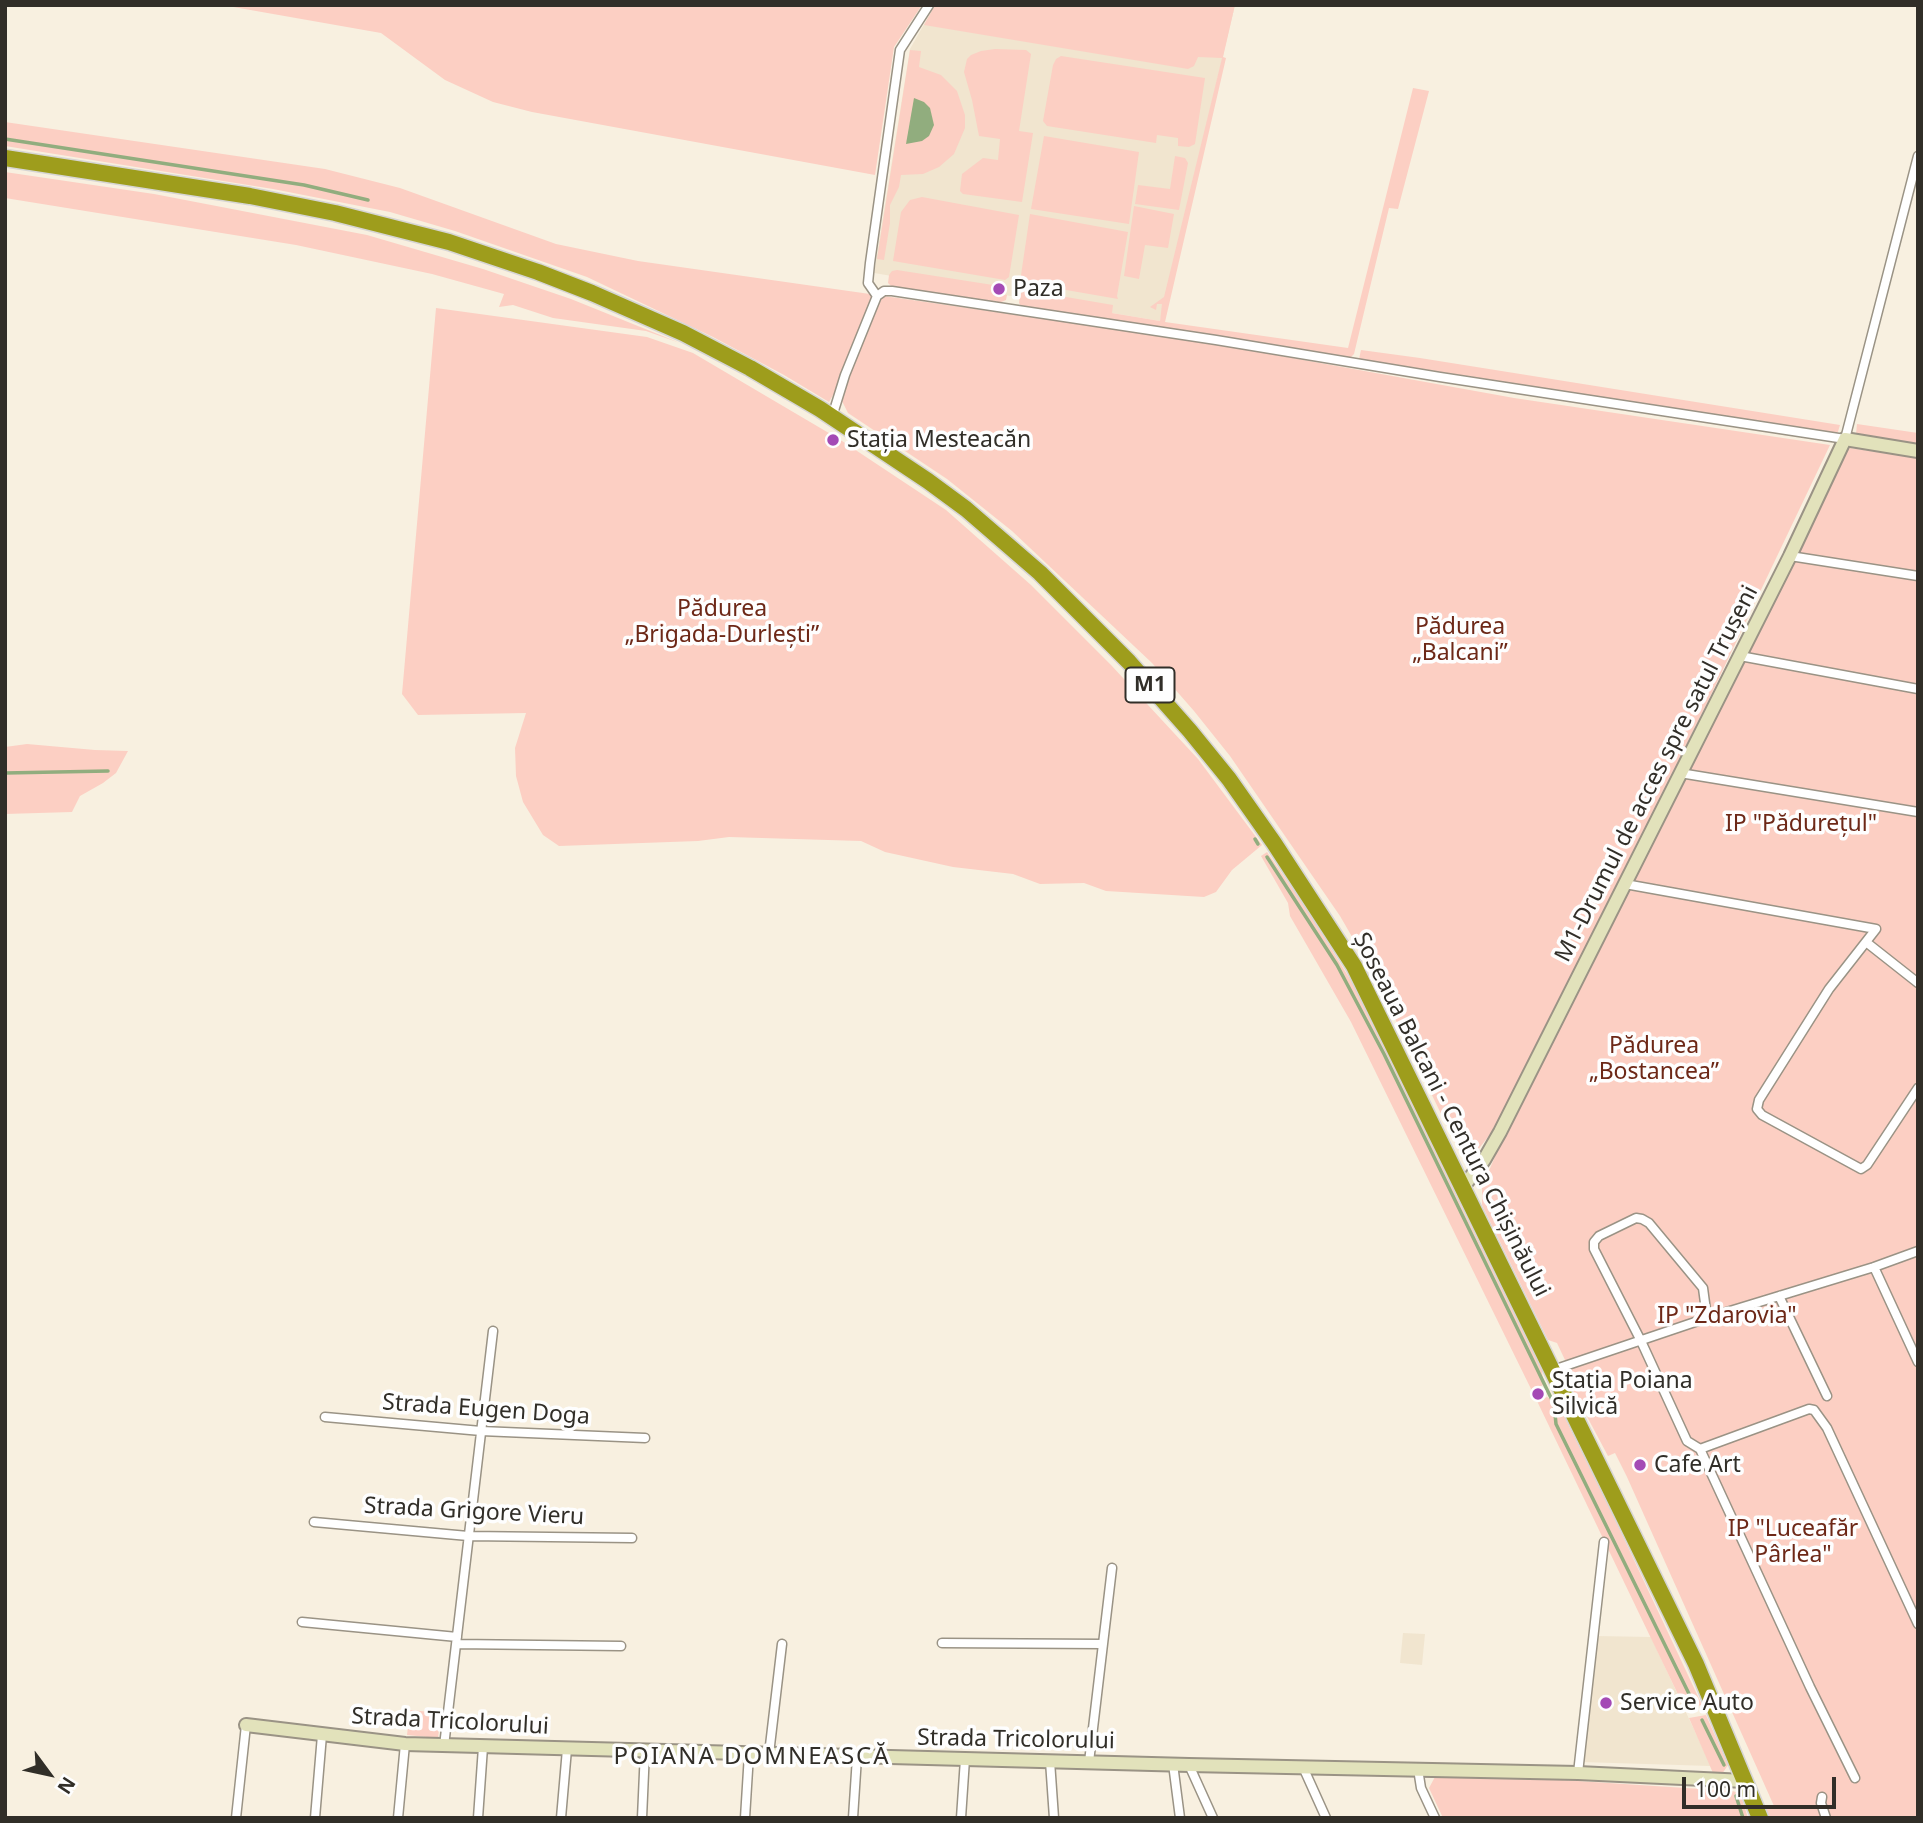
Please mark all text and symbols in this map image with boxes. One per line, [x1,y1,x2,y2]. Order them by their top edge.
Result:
place label: Paza [1013,275,1064,303]
marker: Paza [991,281,1007,297]
place label: Stația Mesteacăn [847,426,1031,454]
marker: Stația Mesteacăn [825,432,841,448]
street label: M1-Drumul de acces spre satul Trușeni [1550,581,1764,967]
park label: Pădurea „Brigada-Durlești” [625,595,819,649]
park label: Pădurea „Balcani” [1412,613,1508,667]
road number: M1 [1126,668,1174,702]
park label: IP "Pădurețul" [1725,810,1877,838]
street label: Șoseaua Balcani - Centura Chișinăului [1347,928,1555,1302]
park label: Pădurea „Bostancea” [1589,1032,1719,1086]
park label: IP "Zdarovia" [1657,1302,1797,1330]
place label: Stația Poiana Silvică [1552,1367,1693,1421]
marker: Stația Poiana Silvică [1530,1386,1546,1402]
street label: Strada Eugen Doga [381,1389,591,1431]
place label: Cafe Art [1654,1451,1741,1479]
marker: Cafe Art [1632,1457,1648,1473]
street label: Strada Grigore Vieru [363,1492,585,1532]
park label: IP "Luceafăr Pârlea" [1728,1515,1858,1569]
place label: Service Auto [1620,1689,1754,1717]
marker: Service Auto [1598,1695,1614,1711]
street label: Strada Tricolorului [351,1703,549,1741]
street label: Strada Tricolorului [917,1724,1115,1756]
north arrow [14,1739,84,1809]
district label: POIANA DOMNEASCĂ [615,1743,889,1771]
scale bar [1685,1764,1839,1808]
text: N [52,1772,82,1799]
text: 100 m [1695,1775,1756,1803]

